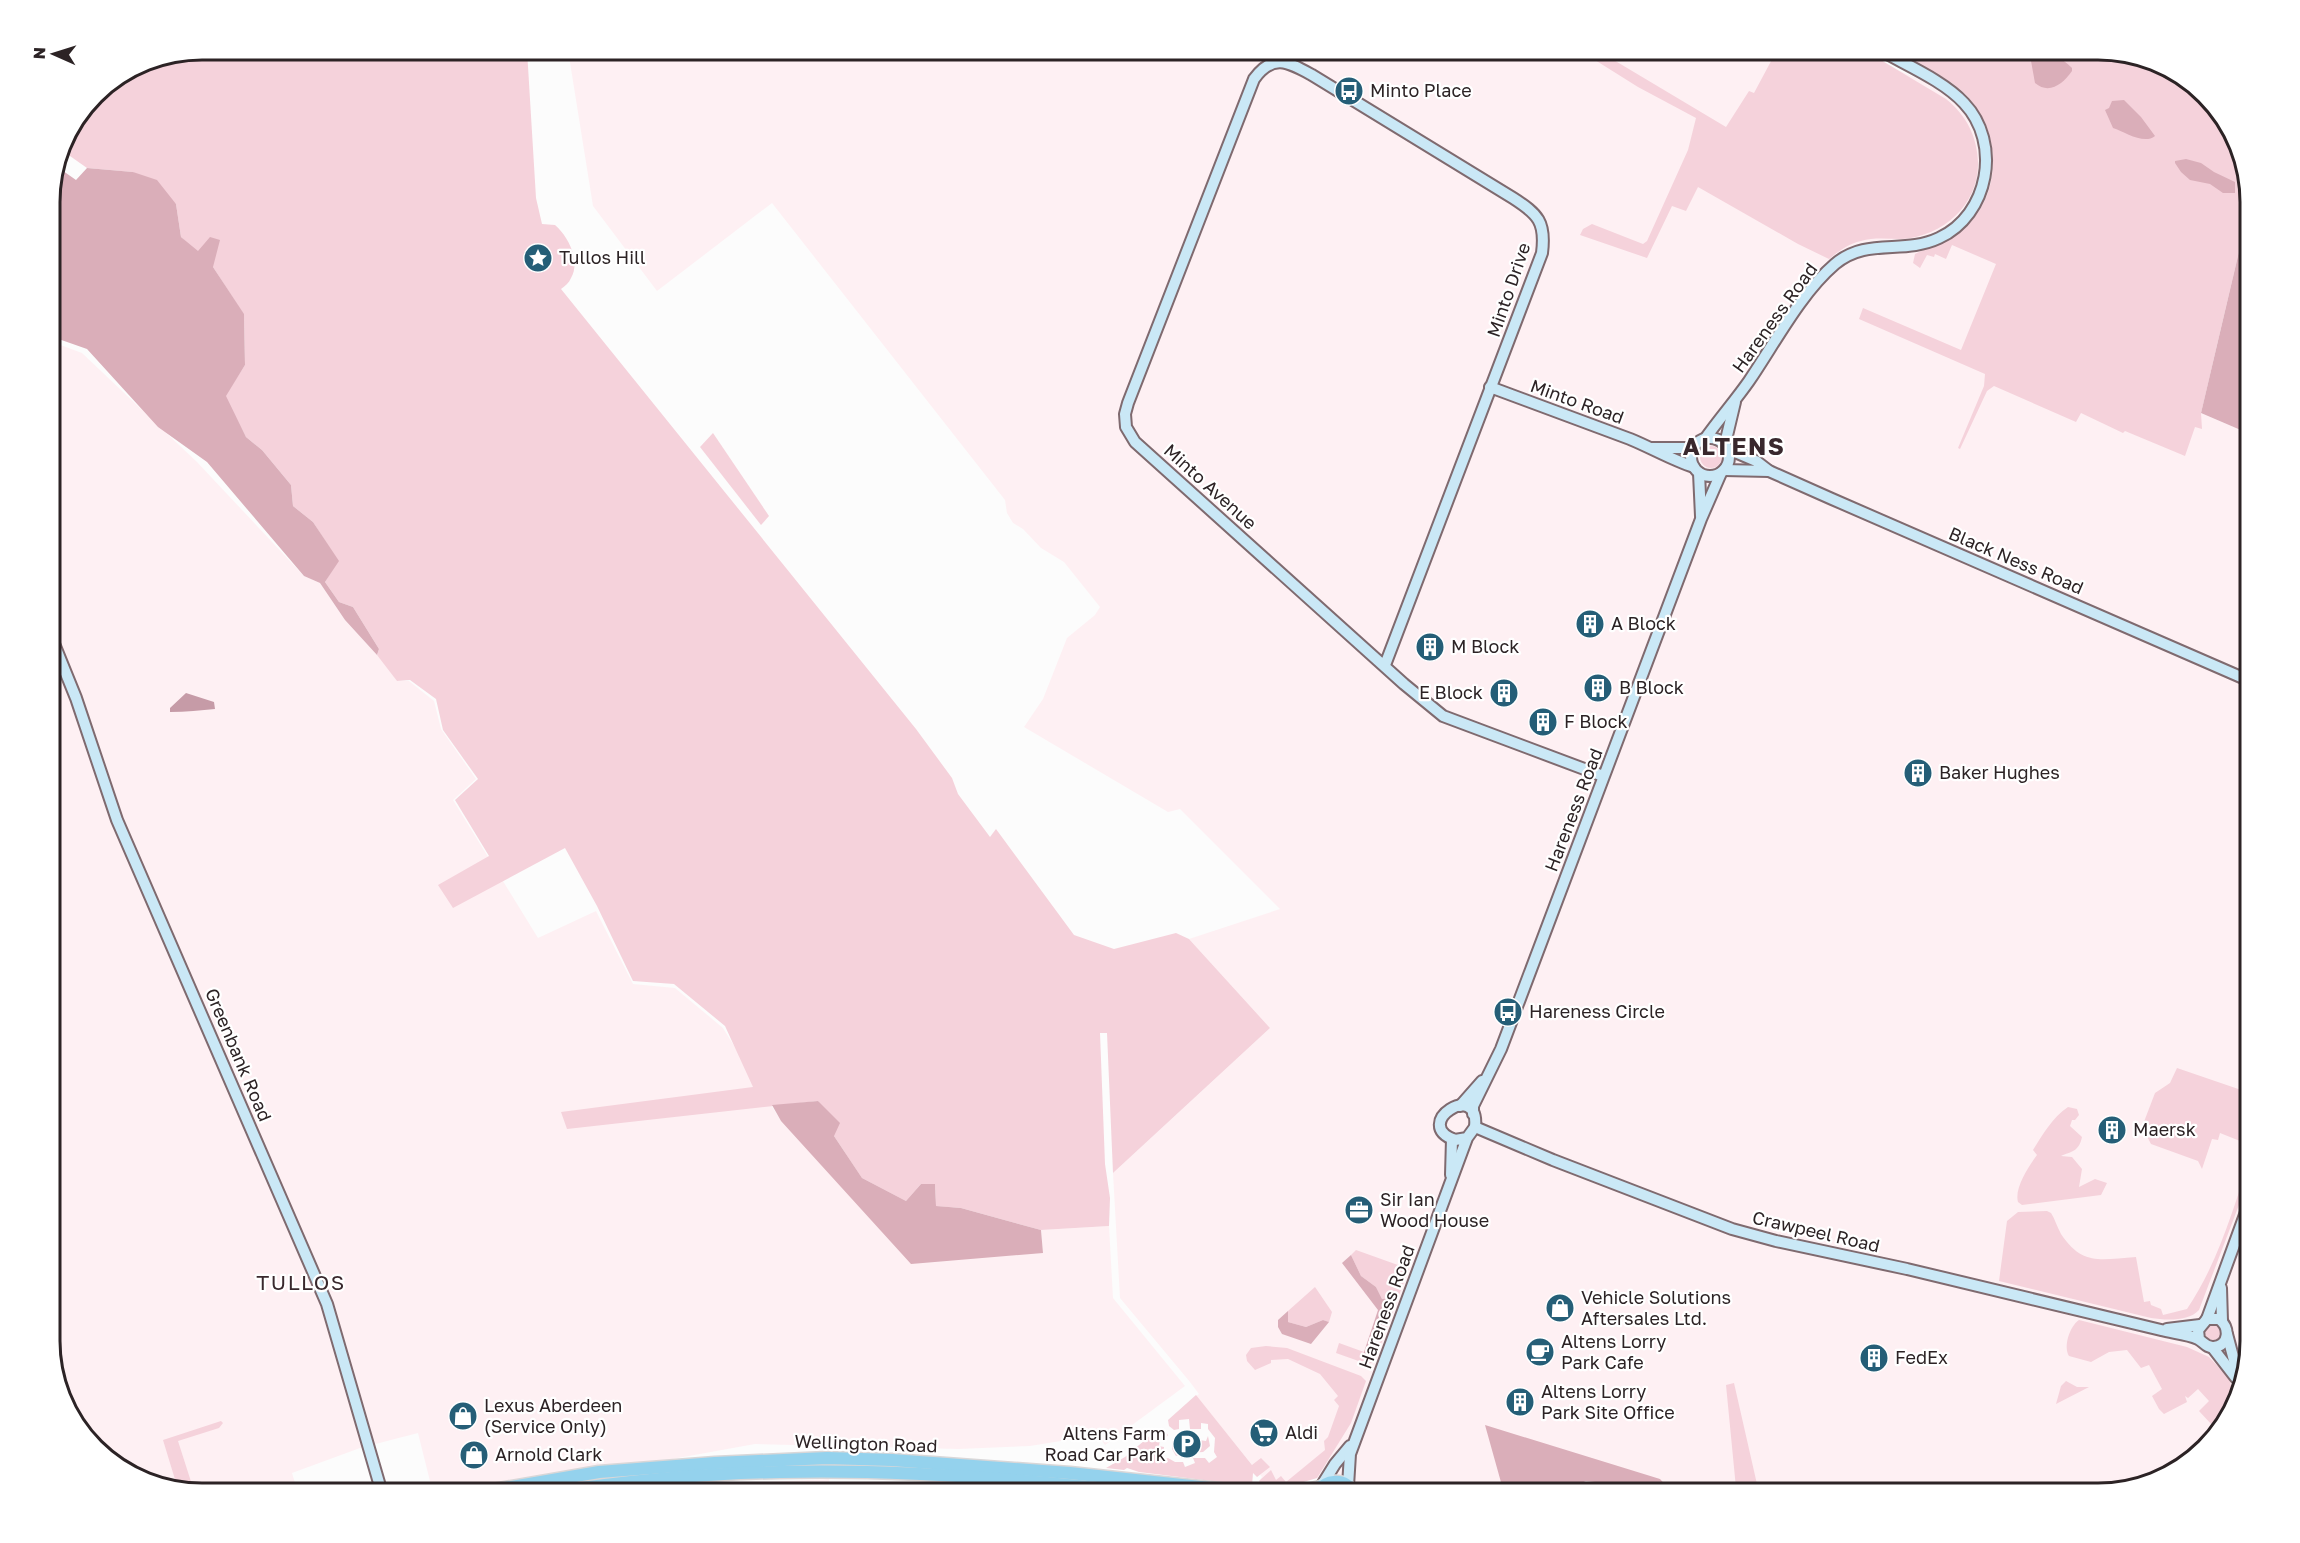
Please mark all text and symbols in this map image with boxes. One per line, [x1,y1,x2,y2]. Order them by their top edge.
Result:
north arrow [24,24,84,84]
text: N [29,47,49,60]
bus stop icon: Minto Place [1333,75,1365,107]
place label: Minto Place [1370,79,1472,101]
street label: Minto Drive [1482,240,1534,340]
place icon: Tullos Hill [522,242,554,274]
place label: Tullos Hill [559,246,646,268]
street label: Hareness Road [1727,258,1821,377]
street label: Minto Road [1528,374,1627,428]
district label: ALTENS [1683,431,1785,460]
street label: Minto Avenue [1160,439,1262,534]
street label: Black Ness Road [1946,522,2087,598]
building icon: A Block [1574,608,1606,640]
place label: A Block [1611,612,1676,634]
building icon: M Block [1414,631,1446,663]
place label: M Block [1451,635,1519,657]
building icon: B Block [1582,672,1614,704]
place label: B Block [1619,676,1684,698]
building icon: E Block [1488,677,1520,709]
place label: E Block [1419,681,1483,703]
building icon: F Block [1527,706,1559,738]
place label: F Block [1564,710,1628,732]
street label: Hareness Road [1539,745,1607,874]
building icon: Baker Hughes [1902,757,1934,789]
place label: Baker Hughes [1939,761,2060,783]
street label: Greenbank Road [201,985,277,1125]
bus stop icon: Hareness Circle [1492,996,1524,1028]
place label: Hareness Circle [1529,1000,1665,1022]
building icon: Maersk [2096,1114,2128,1146]
place label: Maersk [2133,1118,2196,1140]
place label: Sir Ian Wood House [1380,1188,1489,1231]
office icon: Sir Ian Wood House [1343,1194,1375,1226]
street label: Crawpeel Road [1750,1206,1882,1256]
street label: Hareness Road [1353,1242,1419,1372]
district label: TULLOS [256,1269,346,1295]
place label: Vehicle Solutions Aftersales Ltd. [1581,1286,1731,1329]
shop icon: Vehicle Solutions Aftersales Ltd. [1544,1292,1576,1324]
place label: Altens Lorry Park Cafe [1561,1330,1666,1373]
cafe icon: Altens Lorry Park Cafe [1524,1336,1556,1368]
building icon: FedEx [1858,1342,1890,1374]
place label: FedEx [1895,1346,1948,1368]
place label: Altens Lorry Park Site Office [1541,1380,1675,1423]
building icon: Altens Lorry Park Site Office [1504,1386,1536,1418]
place label: Lexus Aberdeen (Service Only) [484,1394,622,1437]
shop icon: Lexus Aberdeen (Service Only) [447,1400,479,1432]
supermarket icon: Aldi [1248,1417,1280,1449]
place label: Aldi [1285,1421,1318,1443]
place label: Altens Farm Road Car Park [1045,1422,1166,1465]
parking icon: Altens Farm Road Car Park [1171,1428,1203,1460]
street label: Wellington Road [794,1430,938,1456]
shop icon: Arnold Clark [458,1439,490,1471]
place label: Arnold Clark [495,1443,602,1465]

